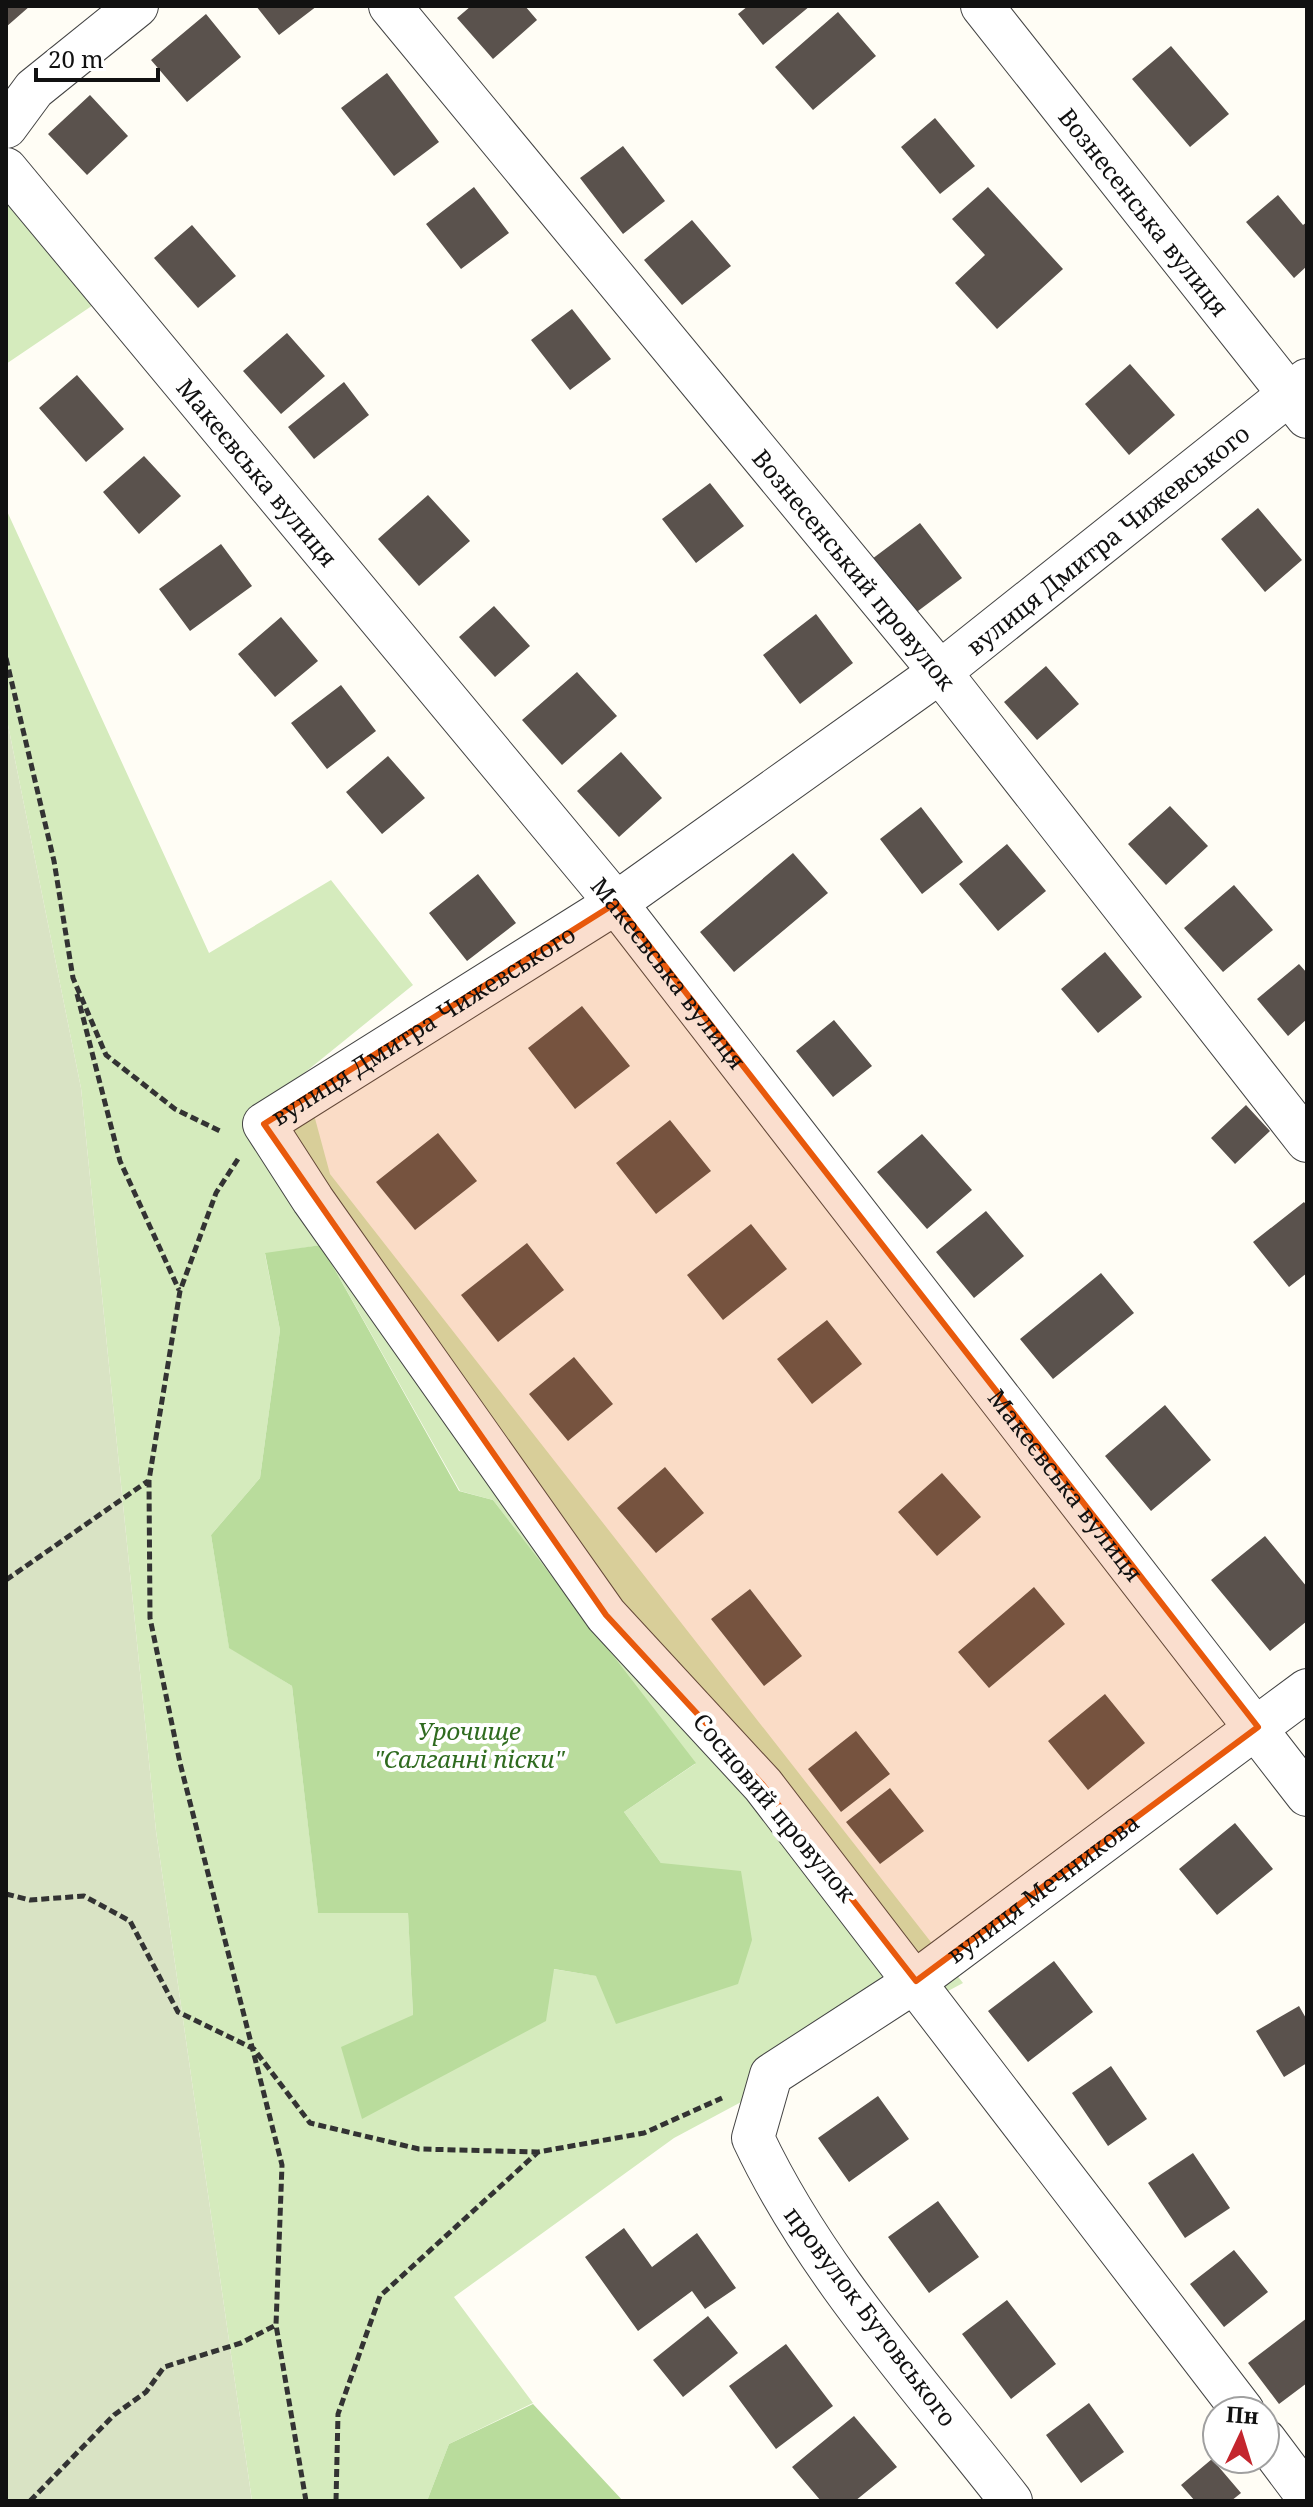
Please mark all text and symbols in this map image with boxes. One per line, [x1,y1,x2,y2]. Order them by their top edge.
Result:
scale bar [36,32,158,82]
text: 20 m [48,42,104,75]
street label: Вознесенська вулиця [1052,100,1237,323]
street label: Макеєвська вулиця [170,371,346,573]
street label: вулиця Дмитра Чижевського [959,416,1256,662]
street label: Вознесенський провулок [746,442,964,697]
street label: Макеєвська вулиця [584,869,755,1075]
street label: вулиця Дмитра Чижевського [264,917,581,1132]
street label: Макеєвська вулиця [981,1382,1152,1588]
street label: Сосновий провулок [686,1706,864,1909]
park label: Урочище "Салганні піски" [374,1714,566,1775]
street label: вулиця Мечникова [939,1805,1145,1970]
street label: провулок Бутовського [777,2199,965,2433]
north arrow [1201,2395,1281,2475]
text: Пн [1225,2398,1260,2430]

